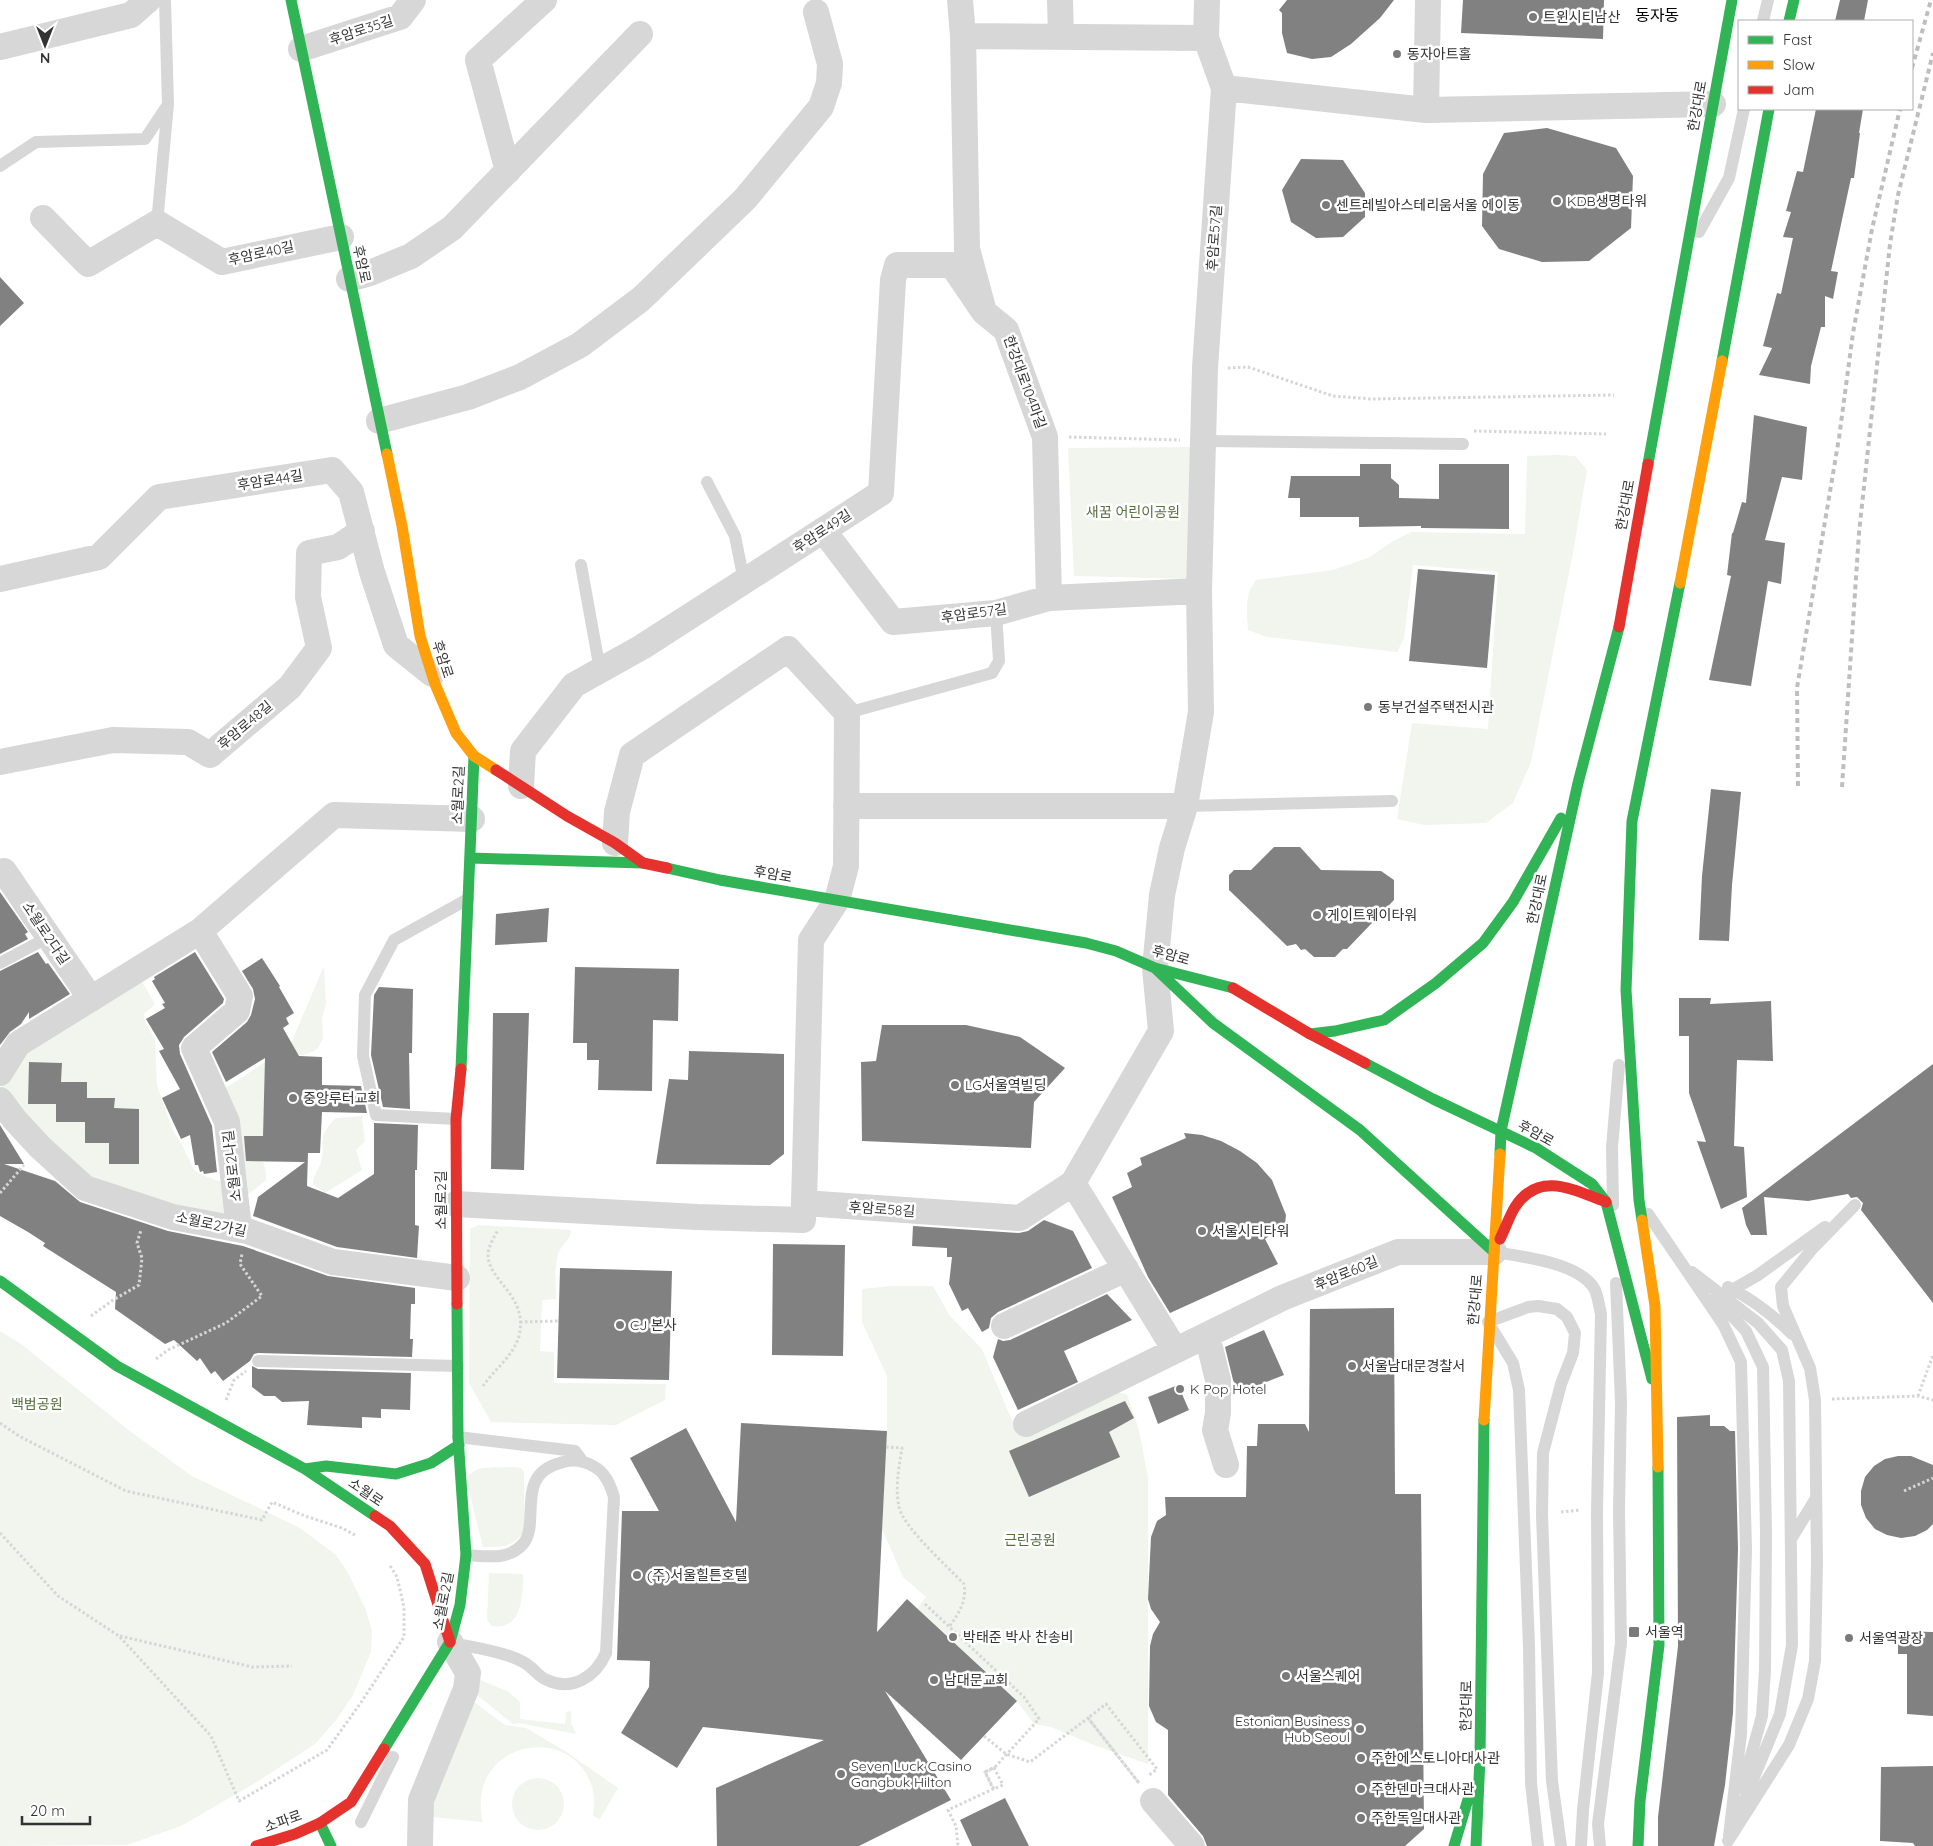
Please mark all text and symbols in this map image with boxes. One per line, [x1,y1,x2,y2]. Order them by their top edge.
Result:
district label: 동자동 [1635,5,1679,25]
place label: 트윈시티남산 [1543,8,1620,26]
street label: 후암로35길 [327,11,395,49]
marker: 트윈시티남산 [1527,11,1539,23]
north arrow [20,20,70,70]
legend [1738,20,1913,110]
text: Fast [1783,30,1812,49]
place label: 동자아트홀 [1407,45,1472,63]
marker: 동자아트홀 [1391,48,1403,60]
text: N [40,49,50,67]
text: Slow [1783,55,1815,74]
street label: 한강대로 [1684,79,1710,133]
text: Jam [1783,80,1814,99]
place label: KDB생명타워 [1567,192,1647,210]
marker: KDB생명타워 [1551,195,1563,207]
place label: 센트레빌아스테리움서울 에이동 [1336,196,1520,214]
marker: 센트레빌아스테리움서울 에이동 [1320,199,1332,211]
street label: 후암로57길 [1203,204,1225,272]
street label: 후암로40길 [226,237,296,269]
street label: 후암로 [349,243,375,285]
street label: 한강대로104마길 [1000,333,1050,431]
street label: 후암로44길 [236,466,304,494]
street label: 한강대로 [1612,478,1638,532]
park label: 새꿈 어린이공원 [1086,503,1180,521]
street label: 후암로49길 [789,505,855,557]
street label: 후암로57길 [940,599,1008,627]
street label: 후암로 [428,638,458,680]
street label: 후암로48길 [214,697,276,753]
place label: 동부건설주택전시관 [1378,698,1494,716]
marker: 동부건설주택전시관 [1362,701,1374,713]
street label: 소월로2길 [448,765,468,825]
street label: 후암로 [752,862,794,886]
street label: 한강대로 [1523,872,1551,926]
street label: 소월로2다길 [18,898,74,968]
place label: 게이트웨이타워 [1327,906,1417,924]
marker: 게이트웨이타워 [1311,909,1323,921]
street label: 후암로 [1150,941,1192,969]
place label: LG서울역빌딩 [965,1076,1046,1094]
marker: LG서울역빌딩 [949,1079,961,1091]
place label: 중앙루터교회 [303,1089,380,1107]
marker: 중앙루터교회 [287,1092,299,1104]
street label: 후암로 [1515,1116,1557,1150]
street label: 소월로2나길 [219,1129,245,1203]
street label: 소월로2길 [432,1170,450,1230]
street label: 후암로58길 [848,1198,916,1220]
street label: 소월로2가길 [174,1208,248,1240]
place label: 서울시티타워 [1212,1222,1289,1240]
marker: 서울시티타워 [1196,1225,1208,1237]
street label: 후암로60길 [1311,1252,1381,1294]
street label: 한강대로 [1464,1273,1486,1326]
place label: CJ 본사 [630,1316,677,1334]
marker: CJ 본사 [614,1319,626,1331]
place label: 서울남대문경찰서 [1362,1357,1465,1375]
marker: 서울남대문경찰서 [1346,1360,1358,1372]
place label: K Pop Hotel [1190,1380,1267,1398]
marker: K Pop Hotel [1174,1383,1186,1395]
park label: 백범공원 [11,1395,63,1413]
street label: 소월로 [345,1474,387,1510]
park label: 근린공원 [1004,1531,1056,1549]
place label: (주)서울힐튼호텔 [647,1566,748,1584]
marker: (주)서울힐튼호텔 [631,1569,643,1581]
street label: 소월로2길 [429,1570,457,1632]
place label: 서울역 [1645,1623,1684,1641]
marker: 서울역 [1627,1625,1641,1639]
place label: 박태준 박사 찬송비 [963,1628,1074,1646]
place label: 서울역광장 [1859,1629,1924,1647]
marker: 박태준 박사 찬송비 [947,1631,959,1643]
marker: 서울역광장 [1843,1632,1855,1644]
place label: 서울스퀘어 [1296,1667,1360,1685]
marker: 서울스퀘어 [1280,1670,1292,1682]
place label: 남대문교회 [944,1671,1008,1689]
marker: 남대문교회 [928,1674,940,1686]
street label: 한강대로 [1457,1680,1475,1732]
place label: Estonian Business Hub Seoul [1235,1712,1350,1746]
marker: Estonian Business Hub Seoul [1354,1723,1366,1735]
place label: 주한에스토니아대사관 [1371,1749,1500,1767]
marker: 주한에스토니아대사관 [1355,1752,1367,1764]
place label: Seven Luck Casino Gangbuk Hilton [851,1757,972,1791]
marker: Seven Luck Casino Gangbuk Hilton [835,1768,847,1780]
place label: 주한덴마크대사관 [1371,1780,1474,1798]
marker: 주한덴마크대사관 [1355,1783,1367,1795]
scale bar [22,1794,90,1826]
text: 20 m [30,1801,65,1820]
street label: 소파로 [262,1806,304,1836]
place label: 주한독일대사관 [1371,1809,1461,1827]
marker: 주한독일대사관 [1355,1812,1367,1824]

